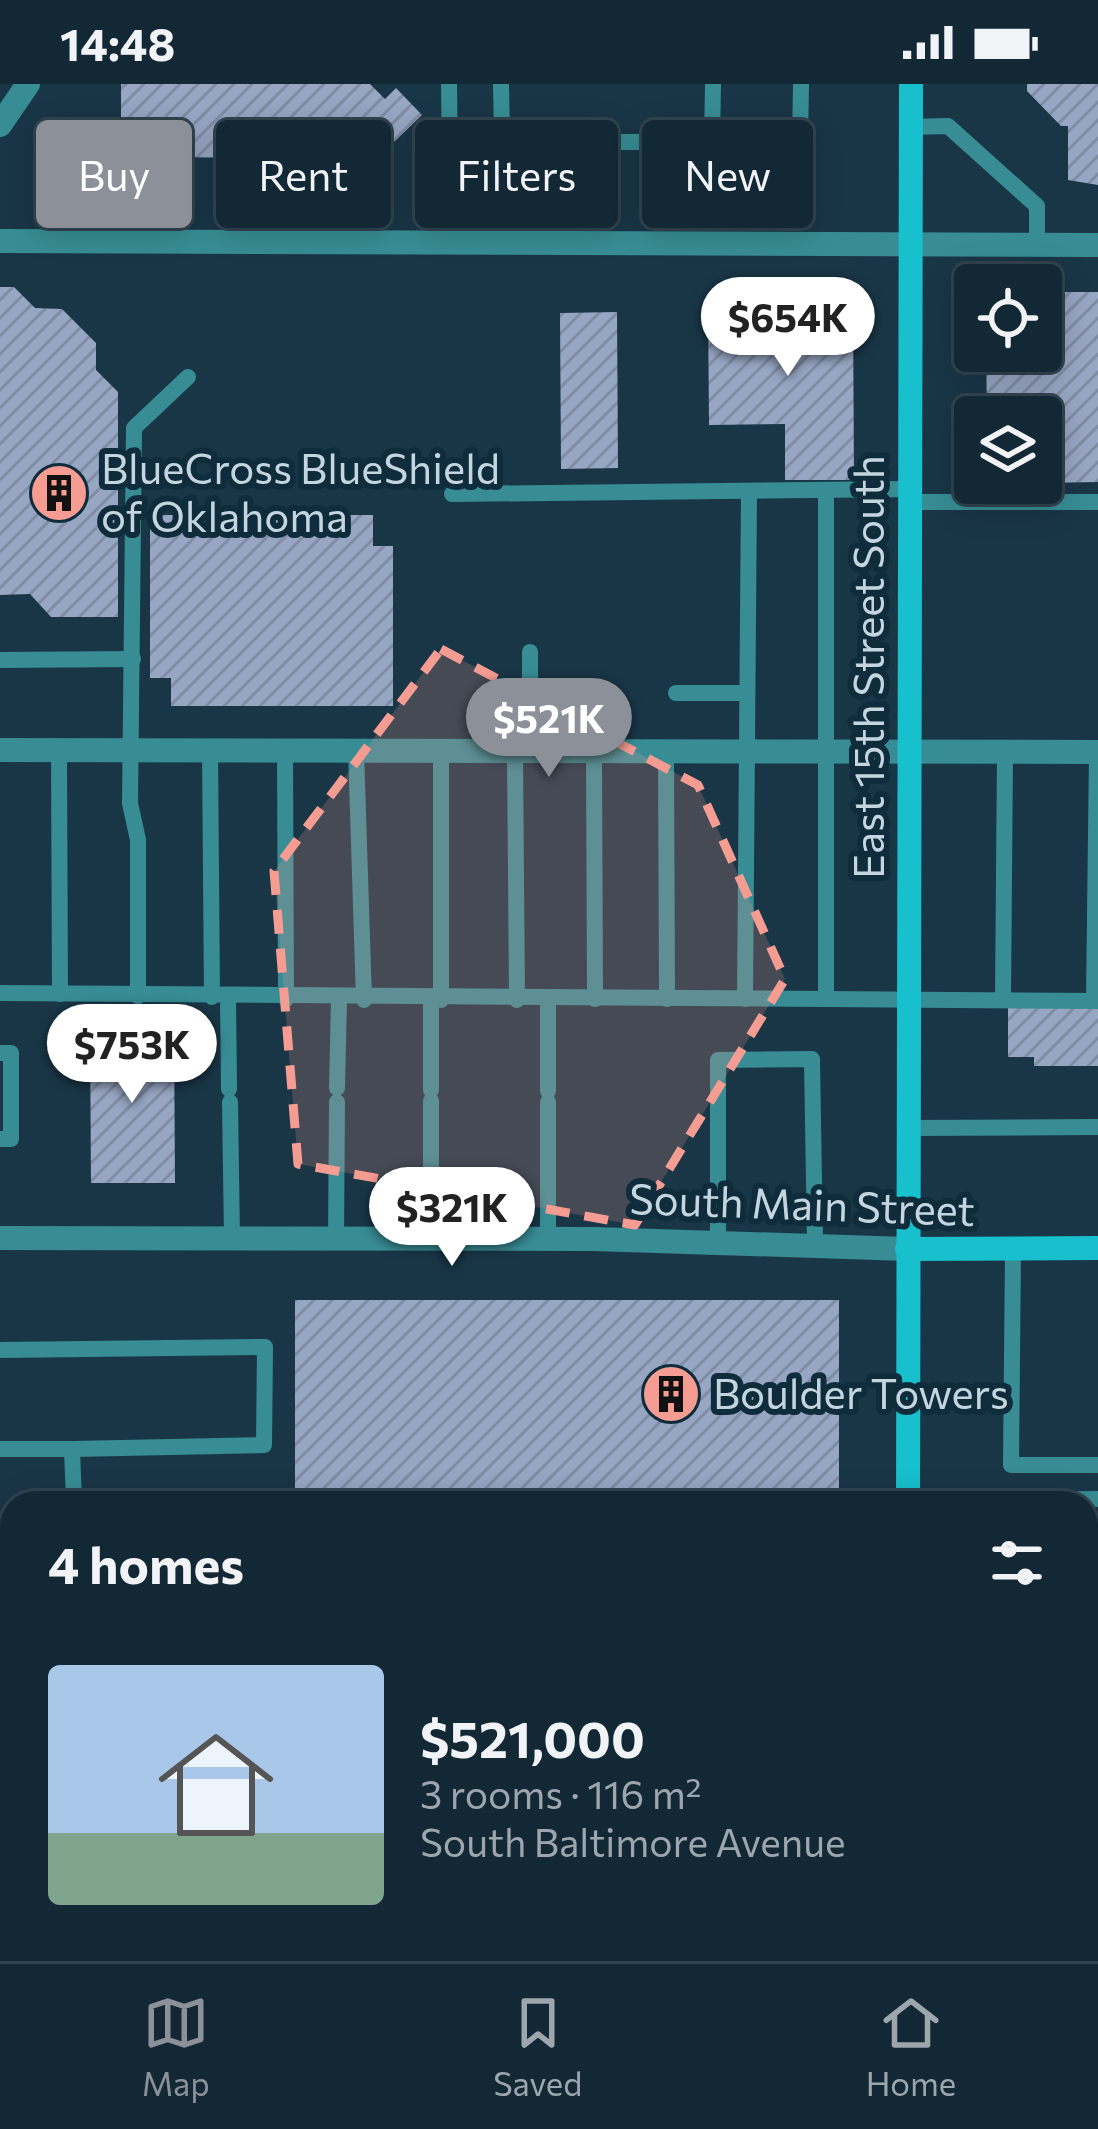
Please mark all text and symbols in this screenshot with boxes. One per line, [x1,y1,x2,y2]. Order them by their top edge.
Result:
text: 14:48 [60,15,175,70]
chip: Buy [36,120,192,228]
chip: Rent [216,120,391,228]
chip: Filters [415,120,618,228]
chip: New [642,120,813,228]
map controls [954,264,1062,504]
button: locate [954,264,1062,372]
pin: $654K [704,277,872,379]
text: $654K [728,292,848,340]
button: layers [954,396,1062,504]
place label: BlueCross BlueShield of Oklahoma [101,441,500,541]
street label: East 15th Street South [841,455,893,879]
building icon: BlueCross BlueShield of Oklahoma [28,462,90,524]
pin: $521K [465,678,633,780]
text: $521K [493,693,605,741]
pin: $753K [48,1004,216,1106]
text: $753K [74,1019,190,1067]
pin: $321K [368,1167,536,1269]
street label: South Main Street [628,1171,976,1235]
text: $321K [396,1182,508,1230]
building icon: Boulder Towers [640,1363,702,1425]
place label: Boulder Towers [713,1366,1009,1418]
icon: filters [984,1530,1050,1596]
text: 4 homes [48,1532,244,1595]
text: $521,000 [420,1706,645,1769]
icon: home [144,1713,288,1857]
text: 3 rooms · 116 m² [420,1769,701,1817]
text: South Baltimore Avenue [420,1817,846,1865]
tab: Map [142,1990,210,2103]
tab: Saved [493,1990,582,2103]
tab: Home [866,1990,956,2103]

